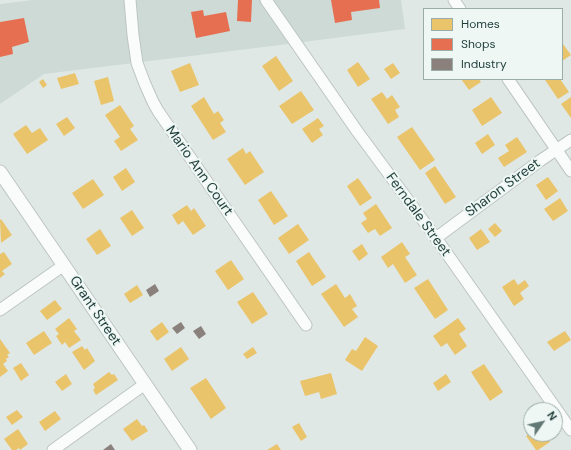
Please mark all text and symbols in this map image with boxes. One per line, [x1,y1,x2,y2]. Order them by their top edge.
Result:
legend [423,8,563,80]
text: Homes [461,16,500,32]
text: Shops [461,36,496,52]
text: Industry [461,56,507,72]
street label: Mario Ann Court [162,123,236,219]
street label: Sharon Street [462,155,544,221]
street label: Ferndale Street [382,170,454,260]
street label: Grant Street [66,273,124,349]
north arrow [523,402,563,442]
text: N [544,409,560,423]

